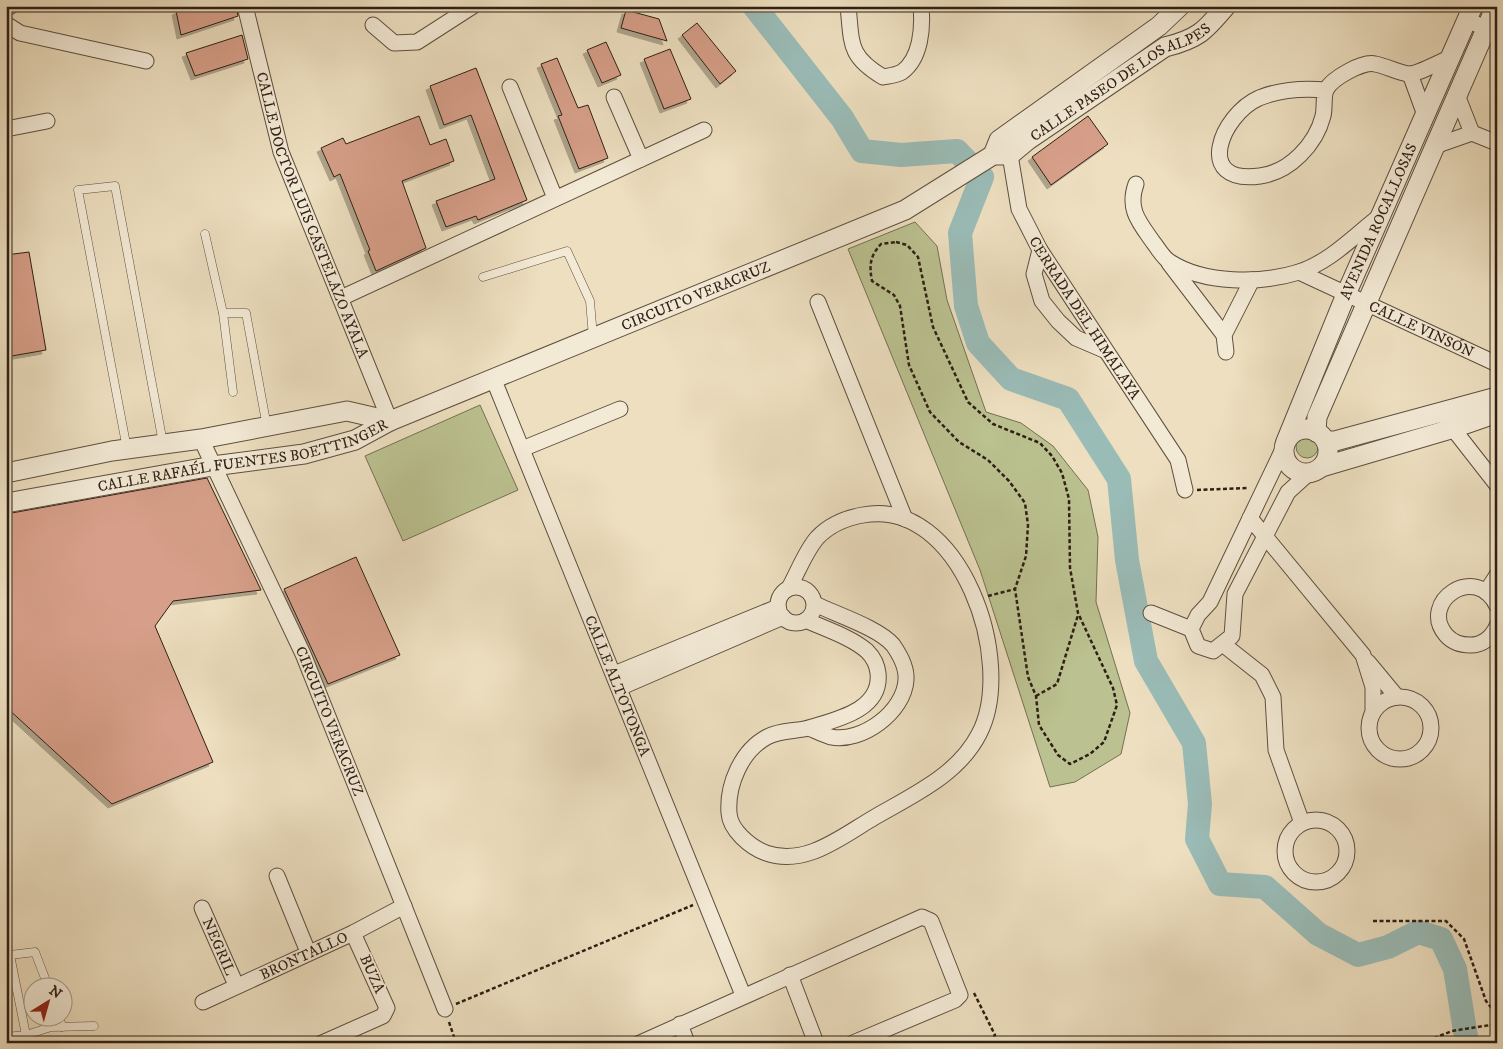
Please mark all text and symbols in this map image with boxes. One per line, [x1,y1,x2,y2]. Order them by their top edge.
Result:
street label: CALLE PASEO DE LOS ALPES [1026,19,1215,145]
street label: CALLE DOCTOR LUIS CASTELAZO AYALA [252,70,373,361]
street label: AVENIDA ROCALLOSAS [1335,140,1421,302]
street label: CERRADA DEL HIMALAYA [1025,233,1145,403]
street label: CIRCUITO VERACRUZ [618,257,773,335]
street label: CALLE VINSÓN [1366,296,1477,361]
street label: CALLE RAFAÉL FUENTES BOETTINGER [96,415,391,496]
street label: CALLE ALTOTONGA [581,612,655,759]
street label: CIRCUITO VERACRUZ [291,643,368,799]
street label: NEGRIL [198,915,240,978]
street label: BRONTALLO [257,927,351,984]
street label: BUZA [355,952,389,997]
north arrow [22,976,72,1026]
text: N [45,982,66,1003]

